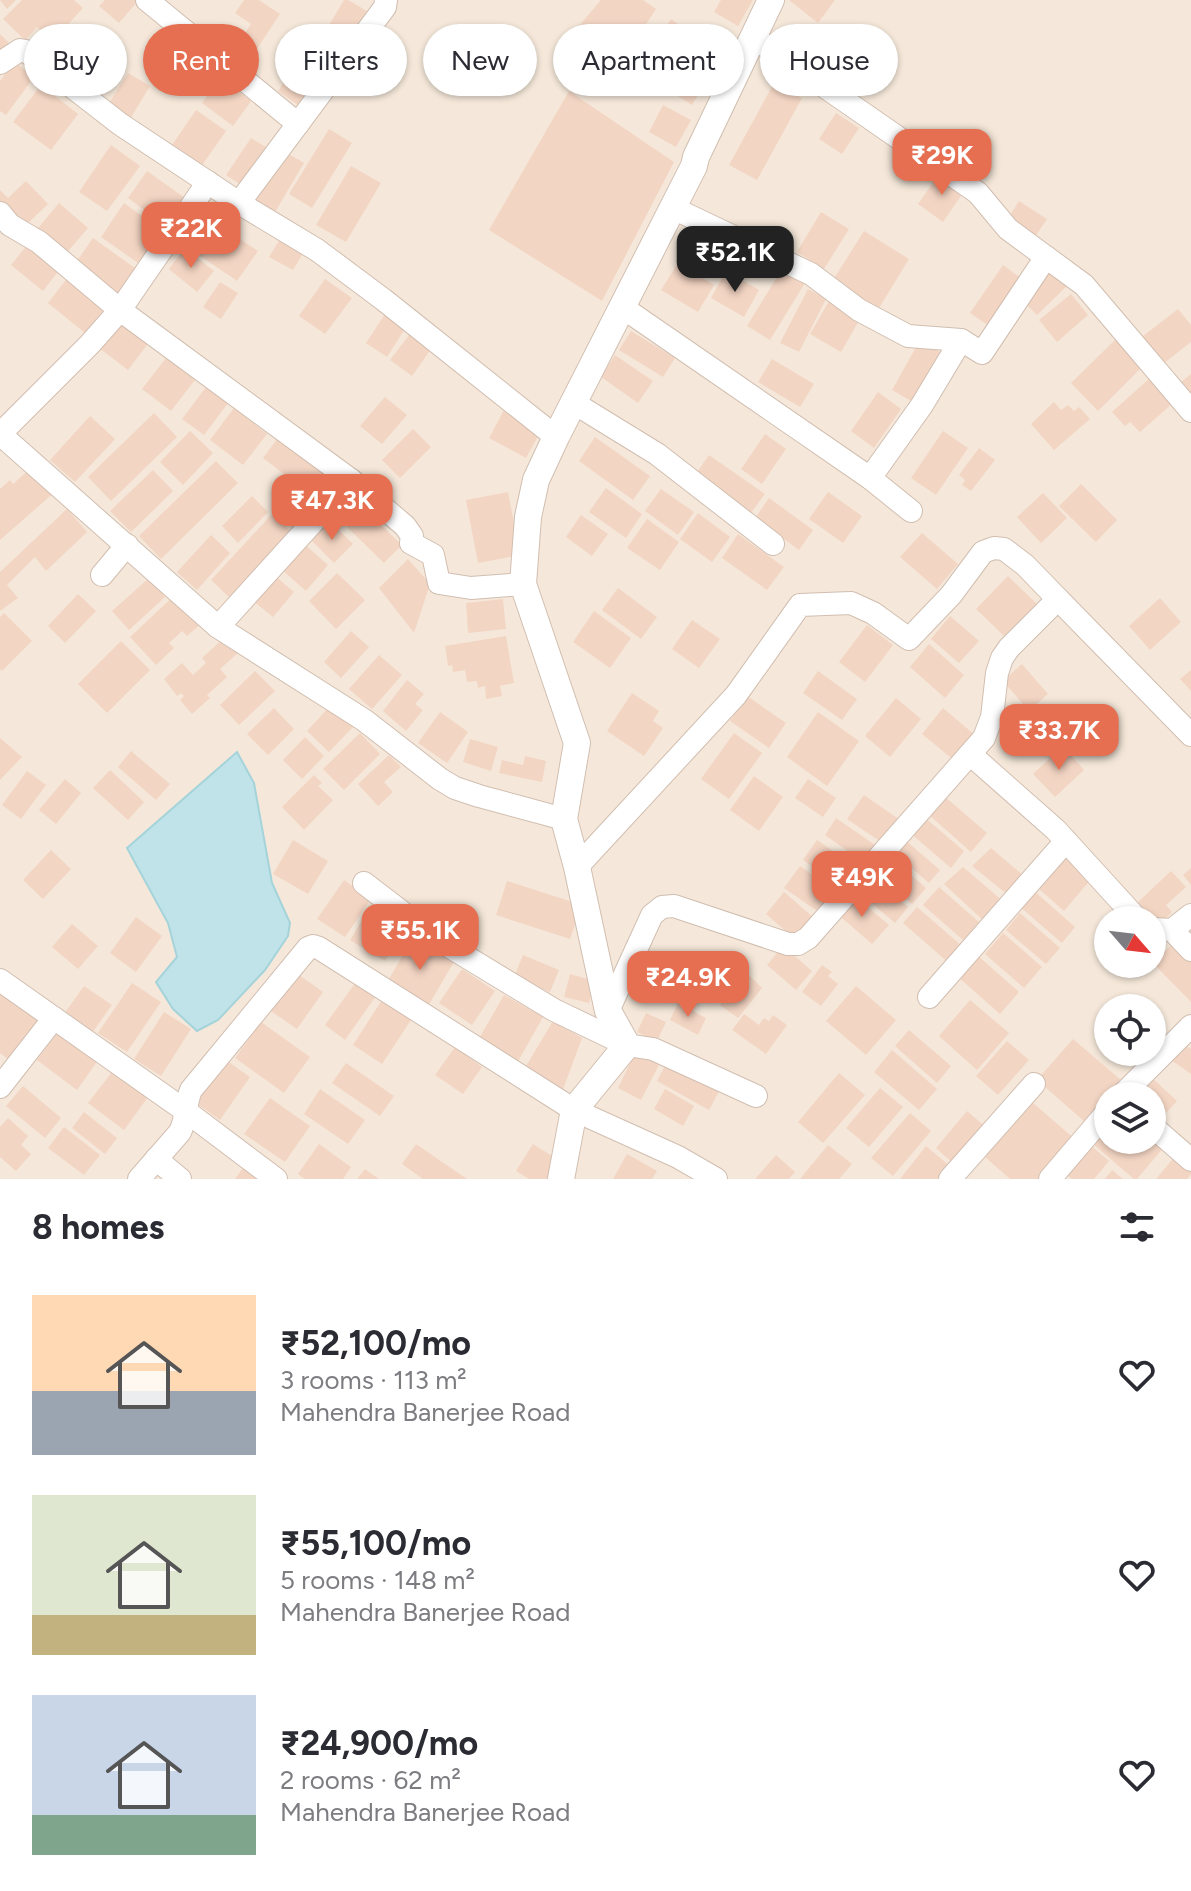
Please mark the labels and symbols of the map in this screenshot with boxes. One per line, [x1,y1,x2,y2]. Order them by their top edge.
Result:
pin: ₹29K [895,129,989,197]
pin: ₹22K [144,202,238,270]
pin: ₹52.1K [670,226,800,294]
pin: ₹47.3K [267,474,397,542]
pin: ₹33.7K [994,704,1124,772]
pin: ₹49K [815,851,909,919]
pin: ₹55.1K [355,904,485,972]
north arrow [1094,906,1166,978]
pin: ₹24.9K [623,951,753,1019]

